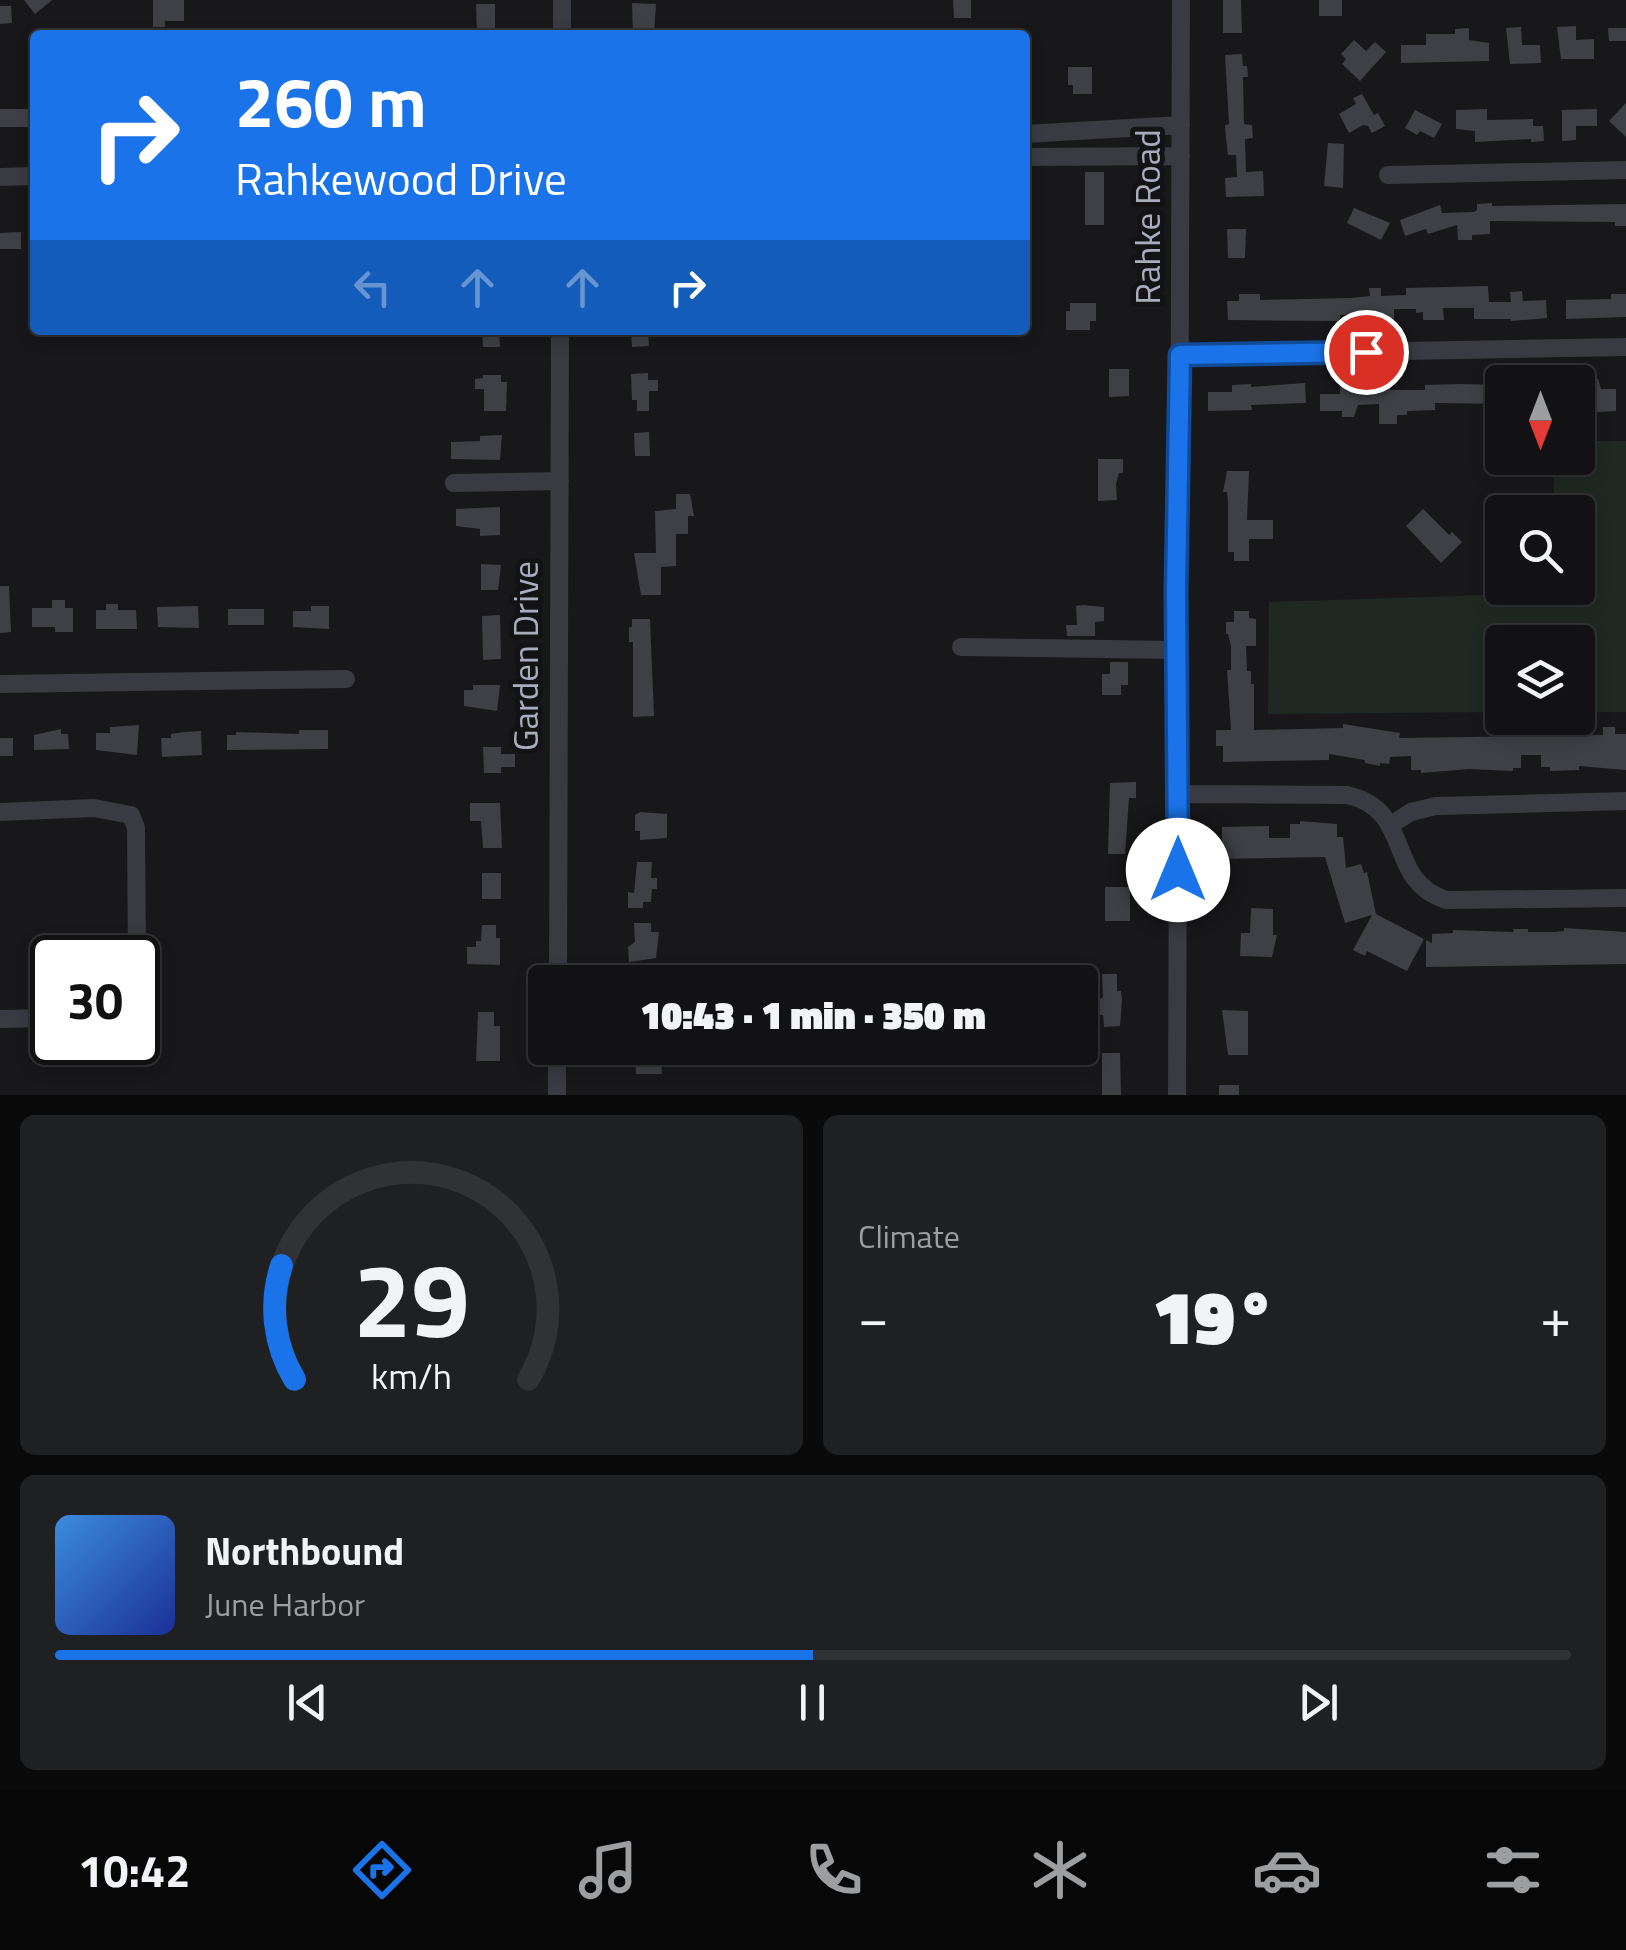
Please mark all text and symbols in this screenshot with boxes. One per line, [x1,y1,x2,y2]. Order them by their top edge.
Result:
text: 260 m [235,48,427,154]
icon: right [70,70,200,200]
street label: Rahke Road [1120,129,1174,305]
text: Rahkewood Drive [235,144,567,212]
icon: left [345,260,400,315]
icon: ahead [450,260,505,315]
icon: ahead [555,260,610,315]
icon: right [660,260,715,315]
pin [1324,310,1409,395]
icon: arrive [1339,325,1394,380]
north arrow [1485,365,1595,475]
map controls [1485,365,1595,735]
button: search [1485,495,1595,605]
street label: Garden Drive [498,561,552,751]
button: layers [1485,625,1595,735]
position arrow [1126,818,1230,922]
speed limit sign: 30 [30,935,160,1065]
text: 10:43 · 1 min · 350 m [640,986,986,1044]
text: Climate [858,1212,960,1260]
text: 29 [353,1219,470,1377]
text: 19° [1153,1259,1276,1373]
text: − [858,1275,889,1358]
text: + [1540,1275,1571,1358]
text: km/h [371,1348,452,1403]
text: Northbound [205,1522,404,1580]
text: June Harbor [205,1580,365,1628]
icon: previous [280,1675,335,1730]
icon: pause [785,1675,840,1730]
icon: next [1291,1675,1346,1730]
icon: directions [347,1835,417,1905]
icon: music [573,1835,643,1905]
icon: phone [799,1835,869,1905]
icon: climate [1025,1835,1095,1905]
icon: car [1252,1835,1322,1905]
icon: filters [1478,1835,1548,1905]
text: 10:42 [78,1836,190,1904]

